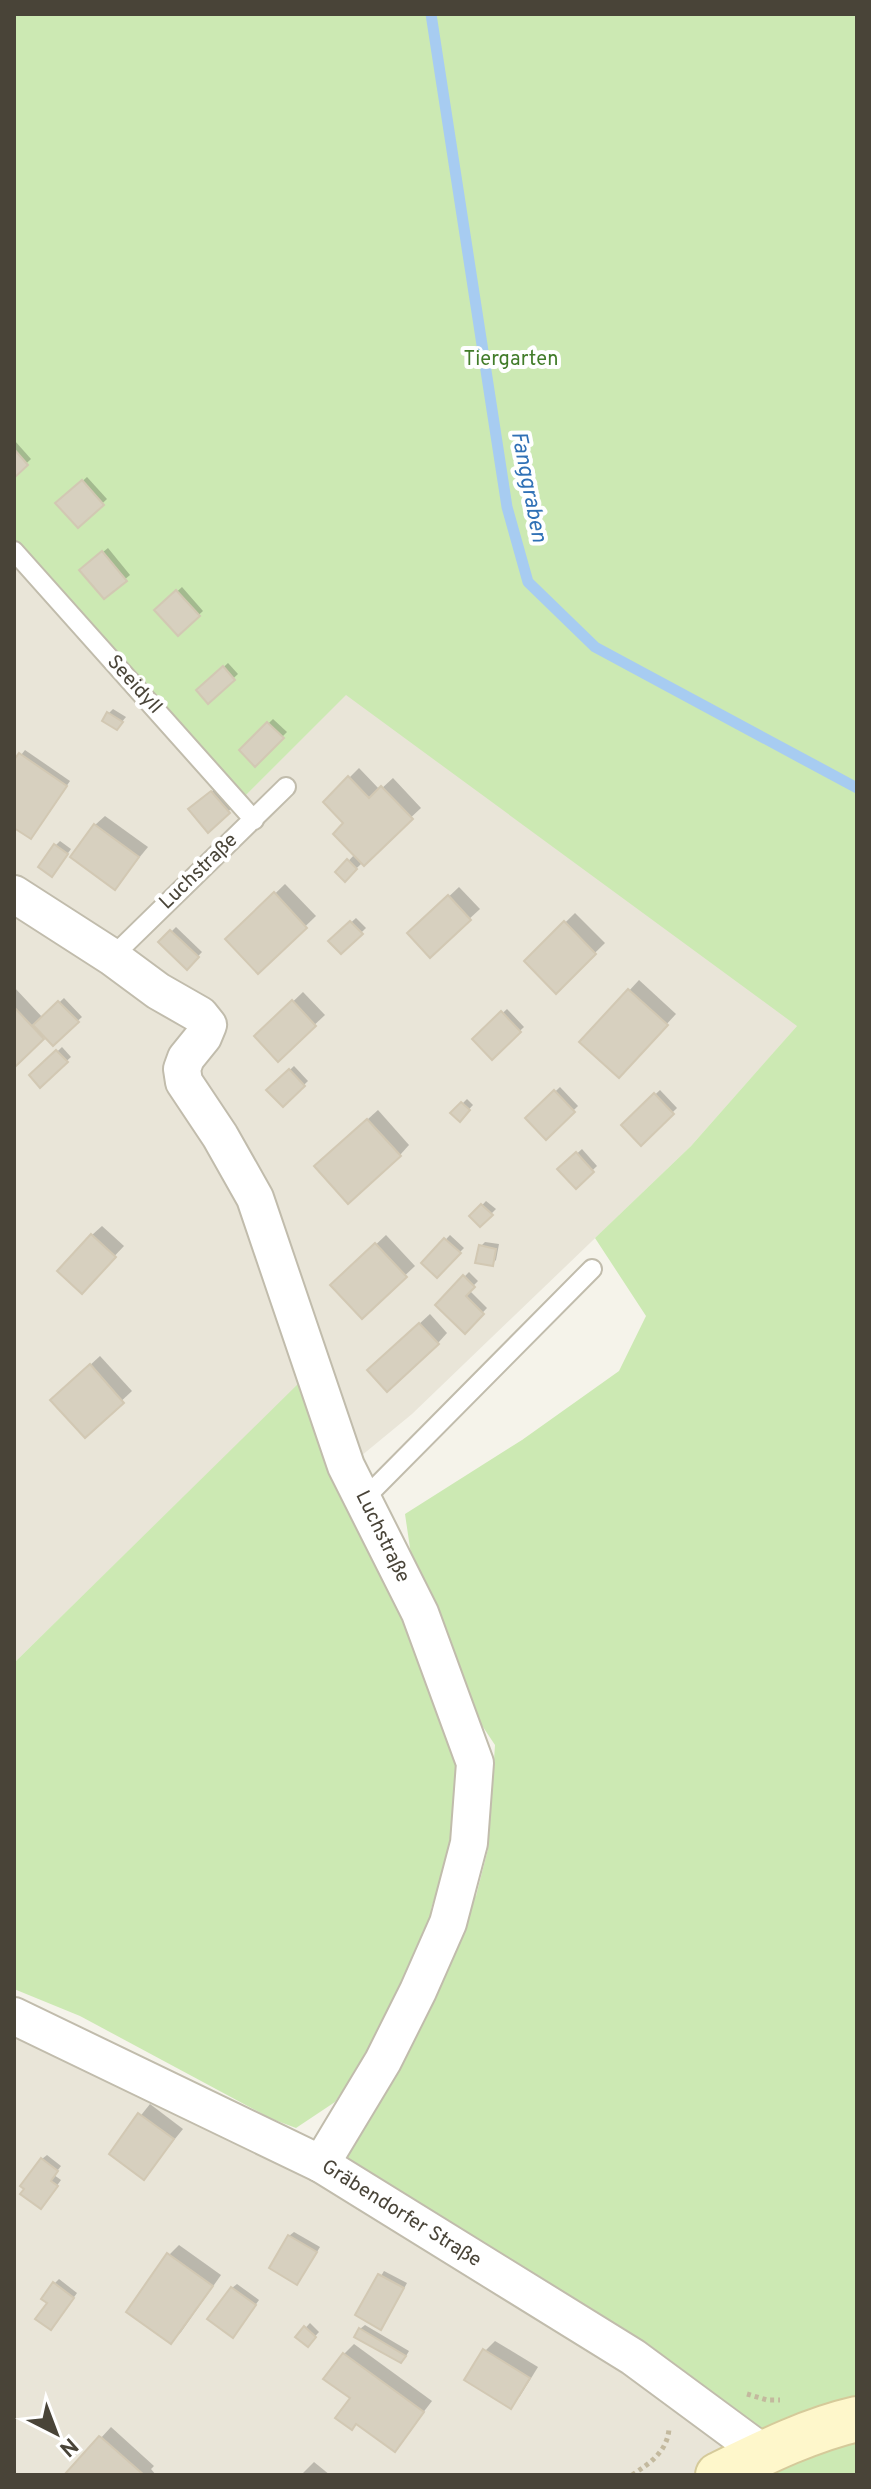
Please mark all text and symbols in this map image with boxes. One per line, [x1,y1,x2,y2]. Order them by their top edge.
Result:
park label: Tiergarten [464,347,558,373]
water label: Fanggraben [504,429,552,545]
street label: Seeidyll [101,650,167,720]
street label: Luchstraße [154,828,244,916]
street label: Luchstraße [349,1487,415,1587]
street label: Gräbendorfer Straße [316,2154,486,2274]
north arrow [16,2393,96,2473]
text: N [53,2431,83,2461]

